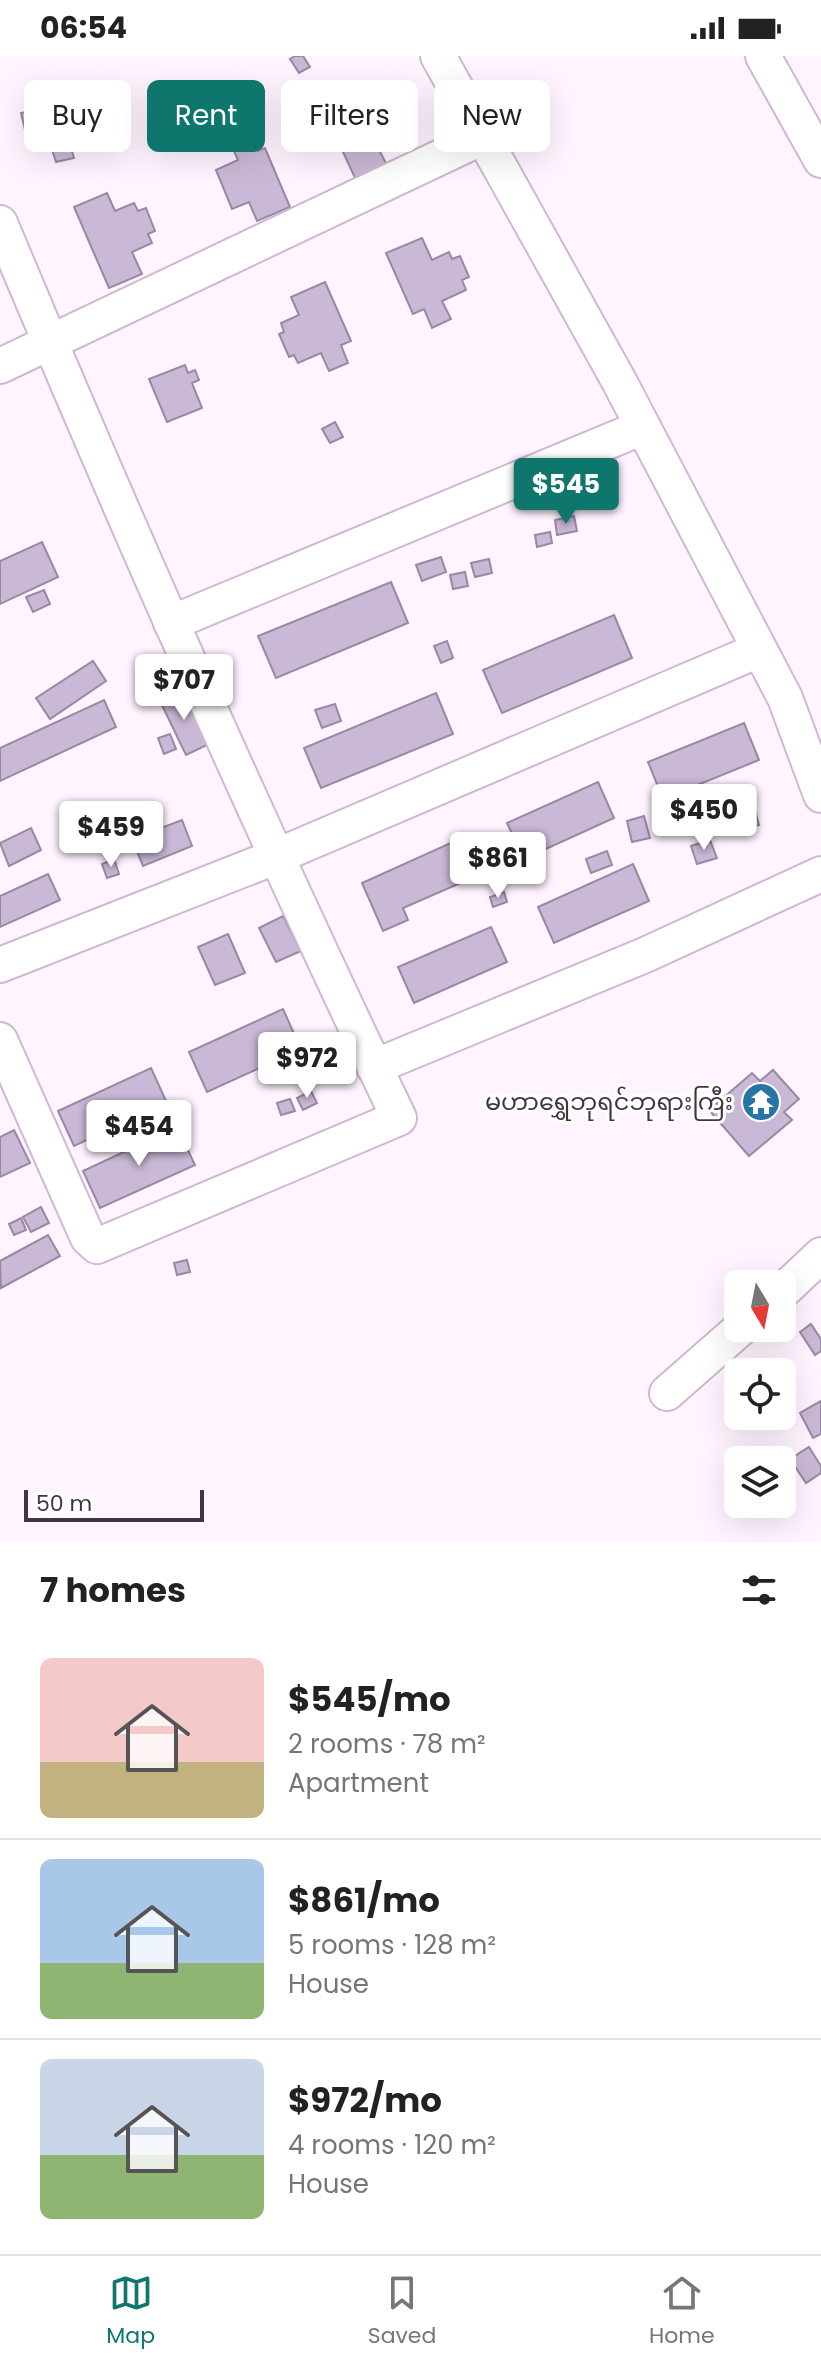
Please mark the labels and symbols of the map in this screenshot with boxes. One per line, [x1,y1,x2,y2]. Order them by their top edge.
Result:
pin: $545 [519,458,613,526]
pin: $707 [137,654,231,722]
pin: $450 [657,784,751,852]
pin: $459 [64,801,158,869]
pin: $861 [451,832,545,900]
pin: $972 [260,1032,354,1100]
temple icon: မဟာရွှေဘုရင်ဘုရားကြီး [740,1081,782,1123]
place label: မဟာရွှေဘုရင်ဘုရားကြီး [485,1085,733,1121]
pin: $454 [92,1100,186,1168]
north arrow [724,1270,796,1342]
scale bar [24,1486,204,1522]

